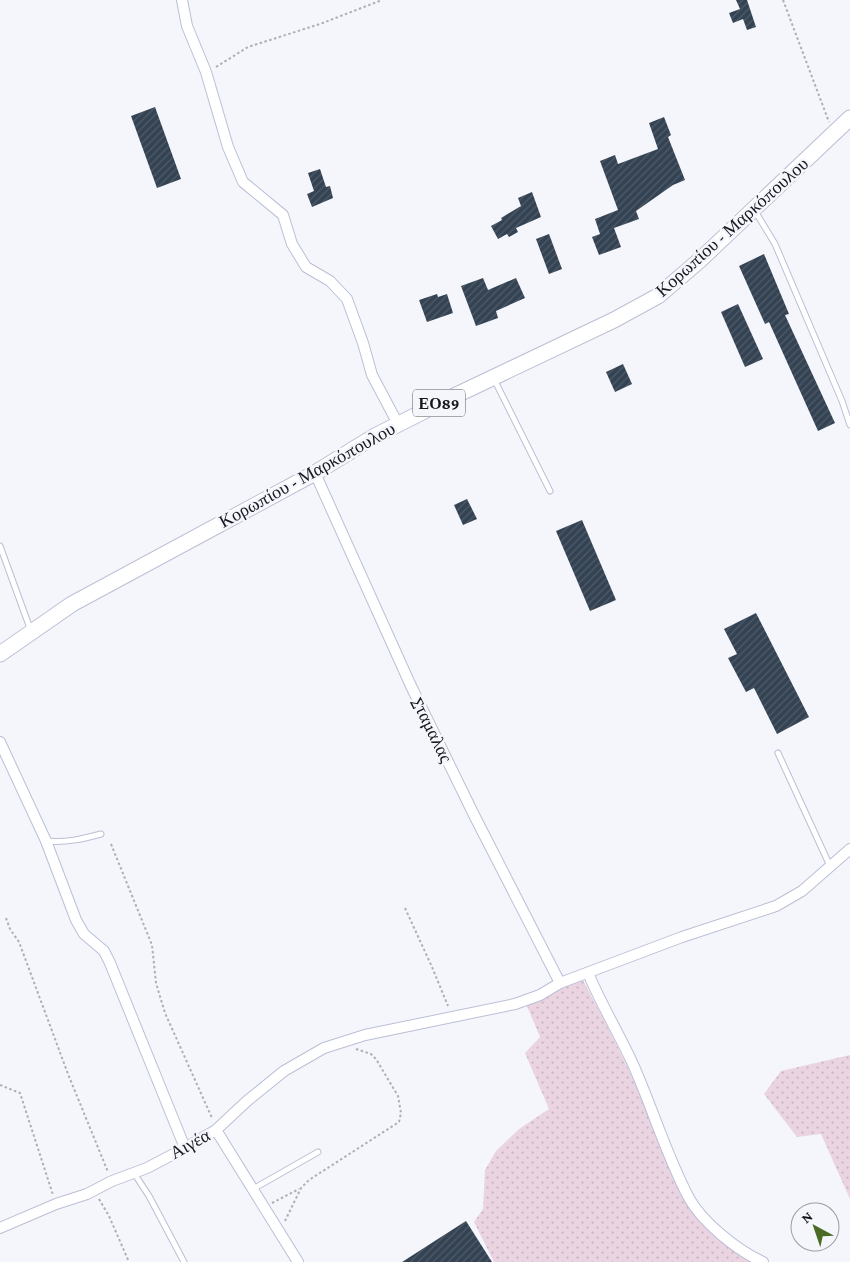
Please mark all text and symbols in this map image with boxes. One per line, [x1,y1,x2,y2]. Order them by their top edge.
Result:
street label: Κορωπίου - Μαρκόπουλου [652,153,812,301]
road number: ΕΟ89 [413,389,465,416]
street label: Κορωπίου - Μαρκόπουλου [216,418,398,532]
street label: Σταμαλας [408,694,456,766]
street label: Αιγέα [166,1125,214,1163]
north arrow [790,1202,840,1252]
text: N [798,1208,816,1226]

